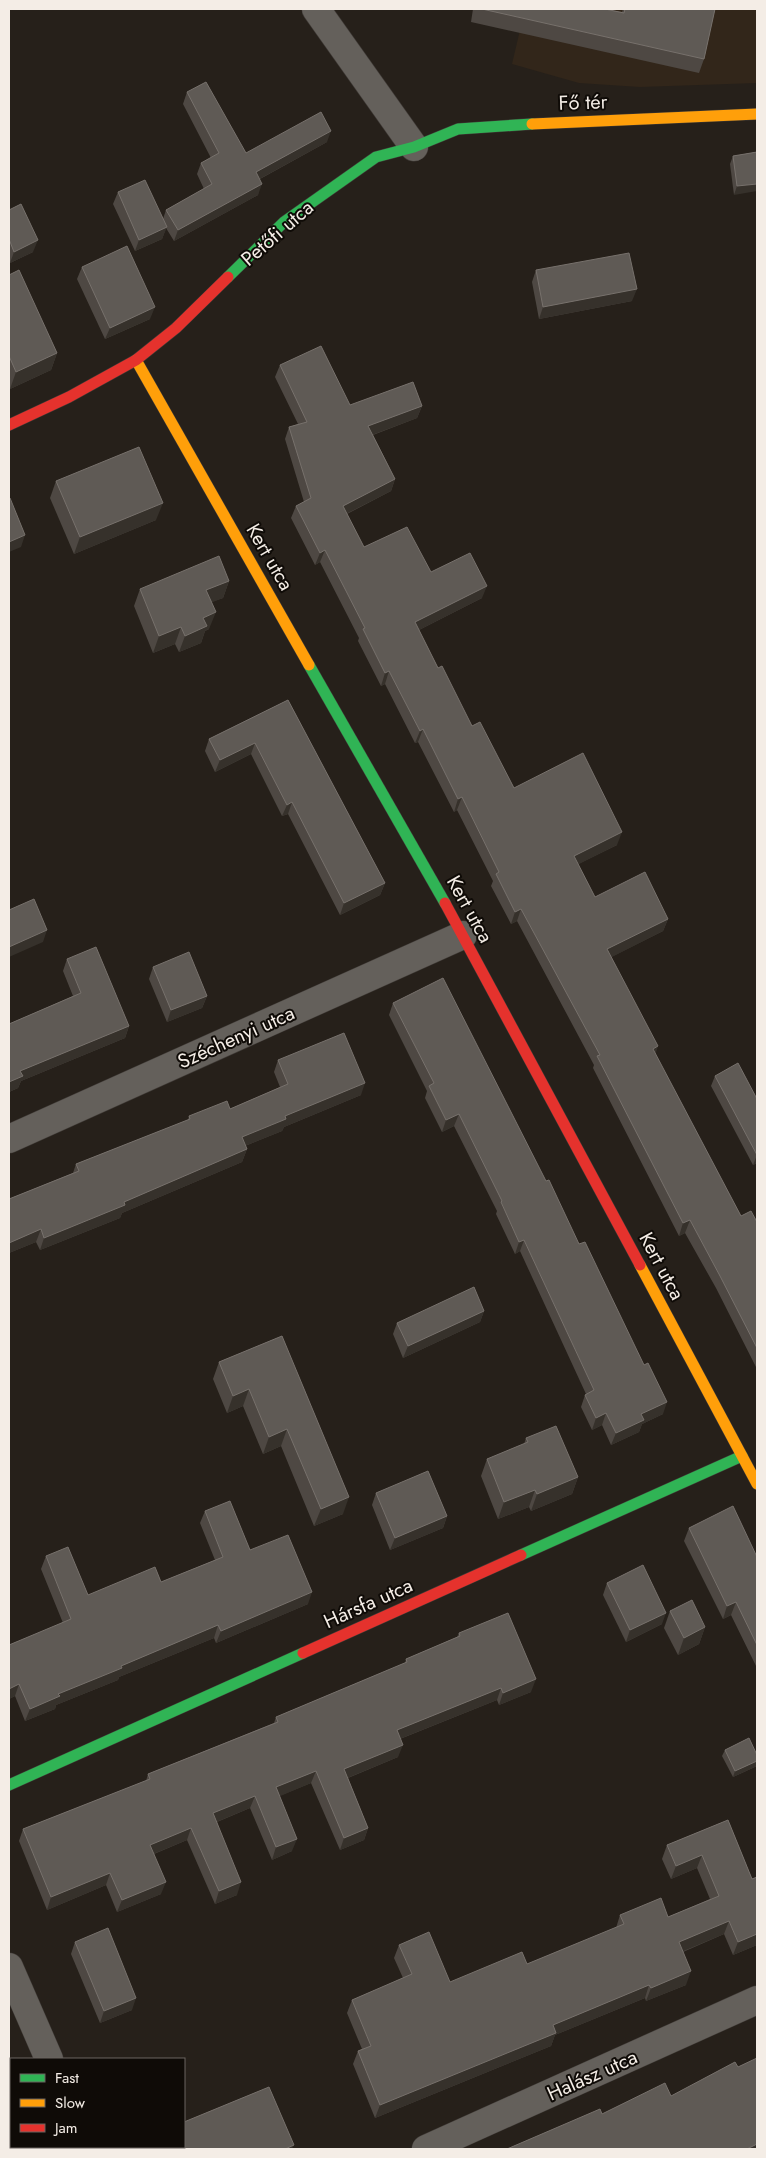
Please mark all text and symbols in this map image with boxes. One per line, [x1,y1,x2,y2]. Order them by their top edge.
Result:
street label: Fő tér [558,87,608,118]
street label: Petőfi utca [235,194,320,273]
street label: Kert utca [239,518,300,596]
street label: Kert utca [439,870,500,948]
street label: Széchenyi utca [173,999,299,1076]
street label: Kert utca [632,1227,692,1305]
street label: Hársfa utca [319,1571,417,1636]
street label: Halász utca [542,2043,642,2108]
legend [10,2058,185,2148]
text: Fast [55,2067,79,2089]
text: Slow [55,2092,86,2114]
text: Jam [53,2117,78,2139]

